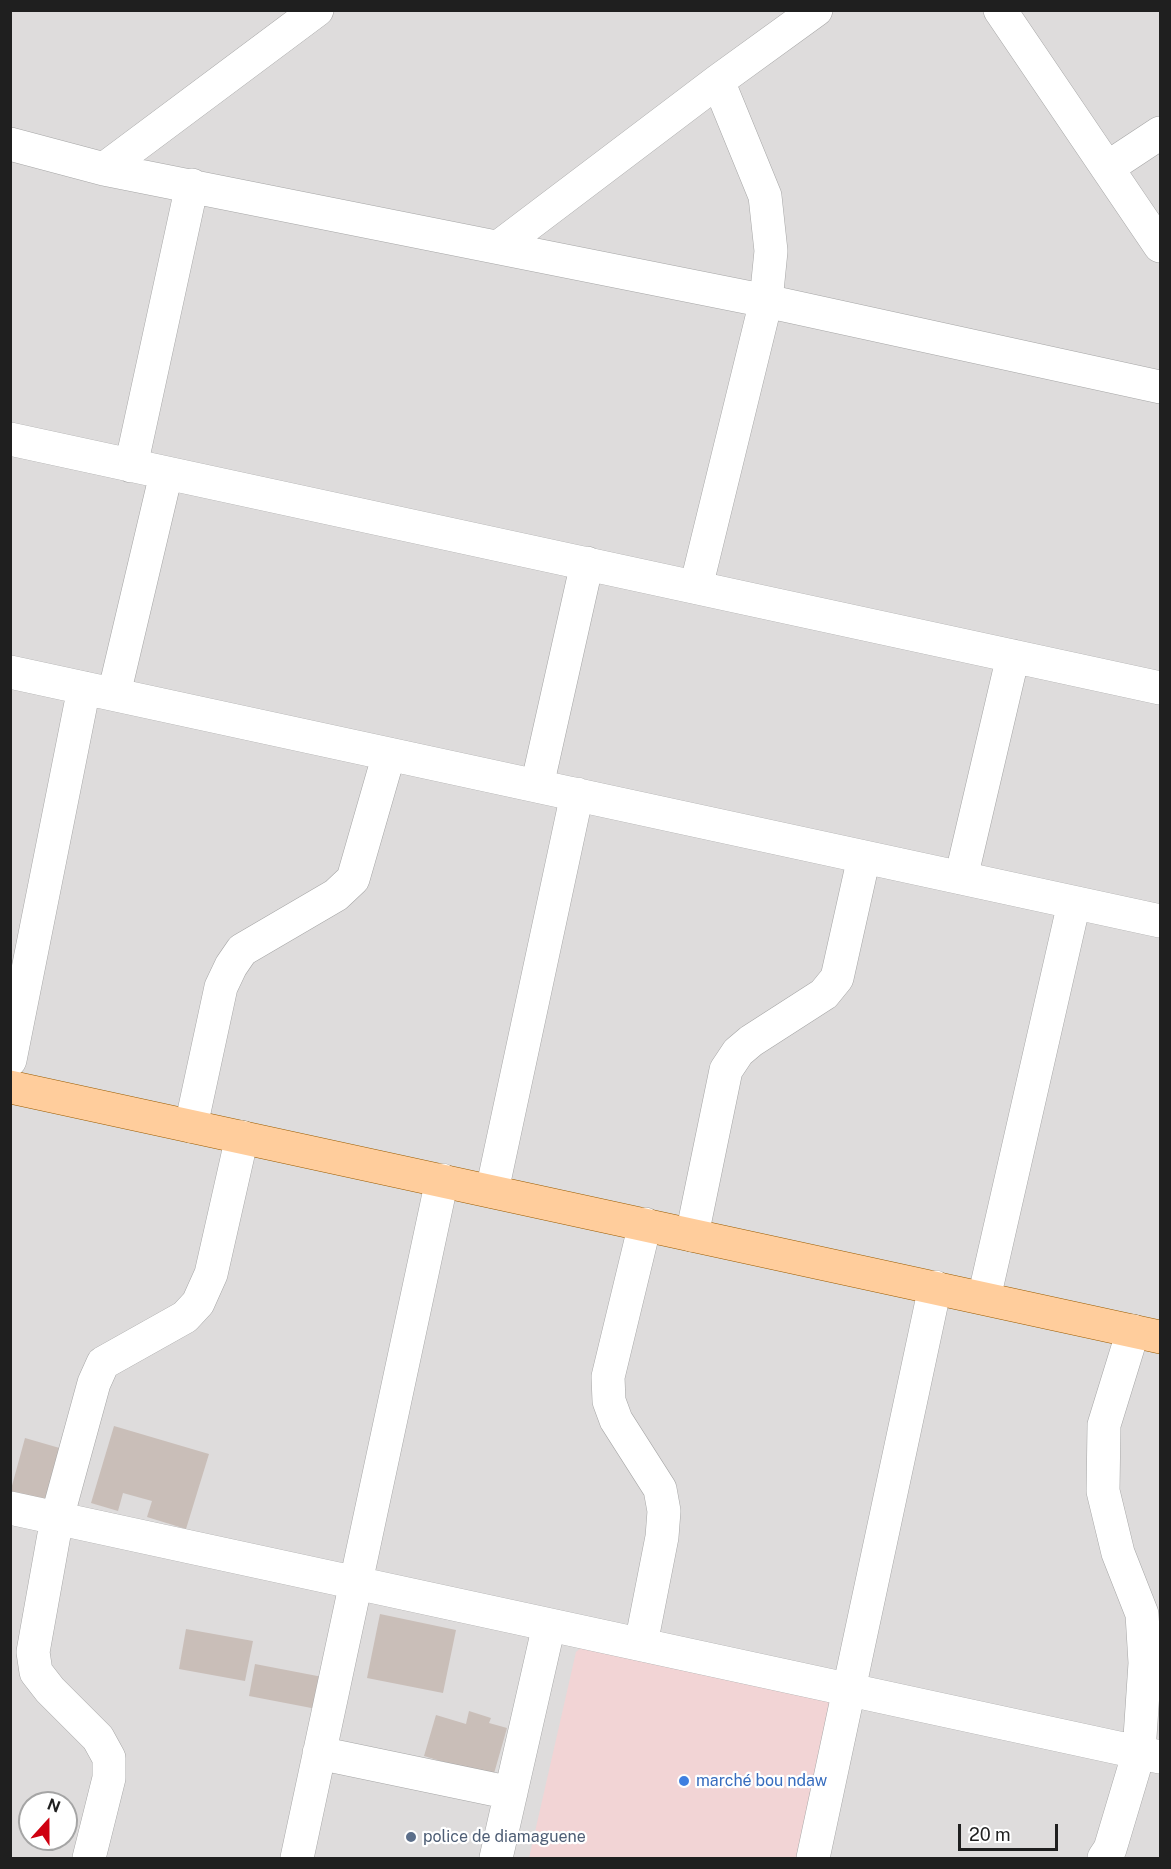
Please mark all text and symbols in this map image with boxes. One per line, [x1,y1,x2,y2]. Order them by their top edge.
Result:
place label: marché bou ndaw [696,1771,827,1791]
marker: marché bou ndaw [677,1774,691,1788]
north arrow [18,1791,78,1851]
text: N [45,1794,63,1817]
scale bar [961,1812,1062,1850]
text: 20 m [969,1824,1011,1845]
place label: police de diamaguene [423,1827,586,1847]
marker: police de diamaguene [404,1830,418,1844]

